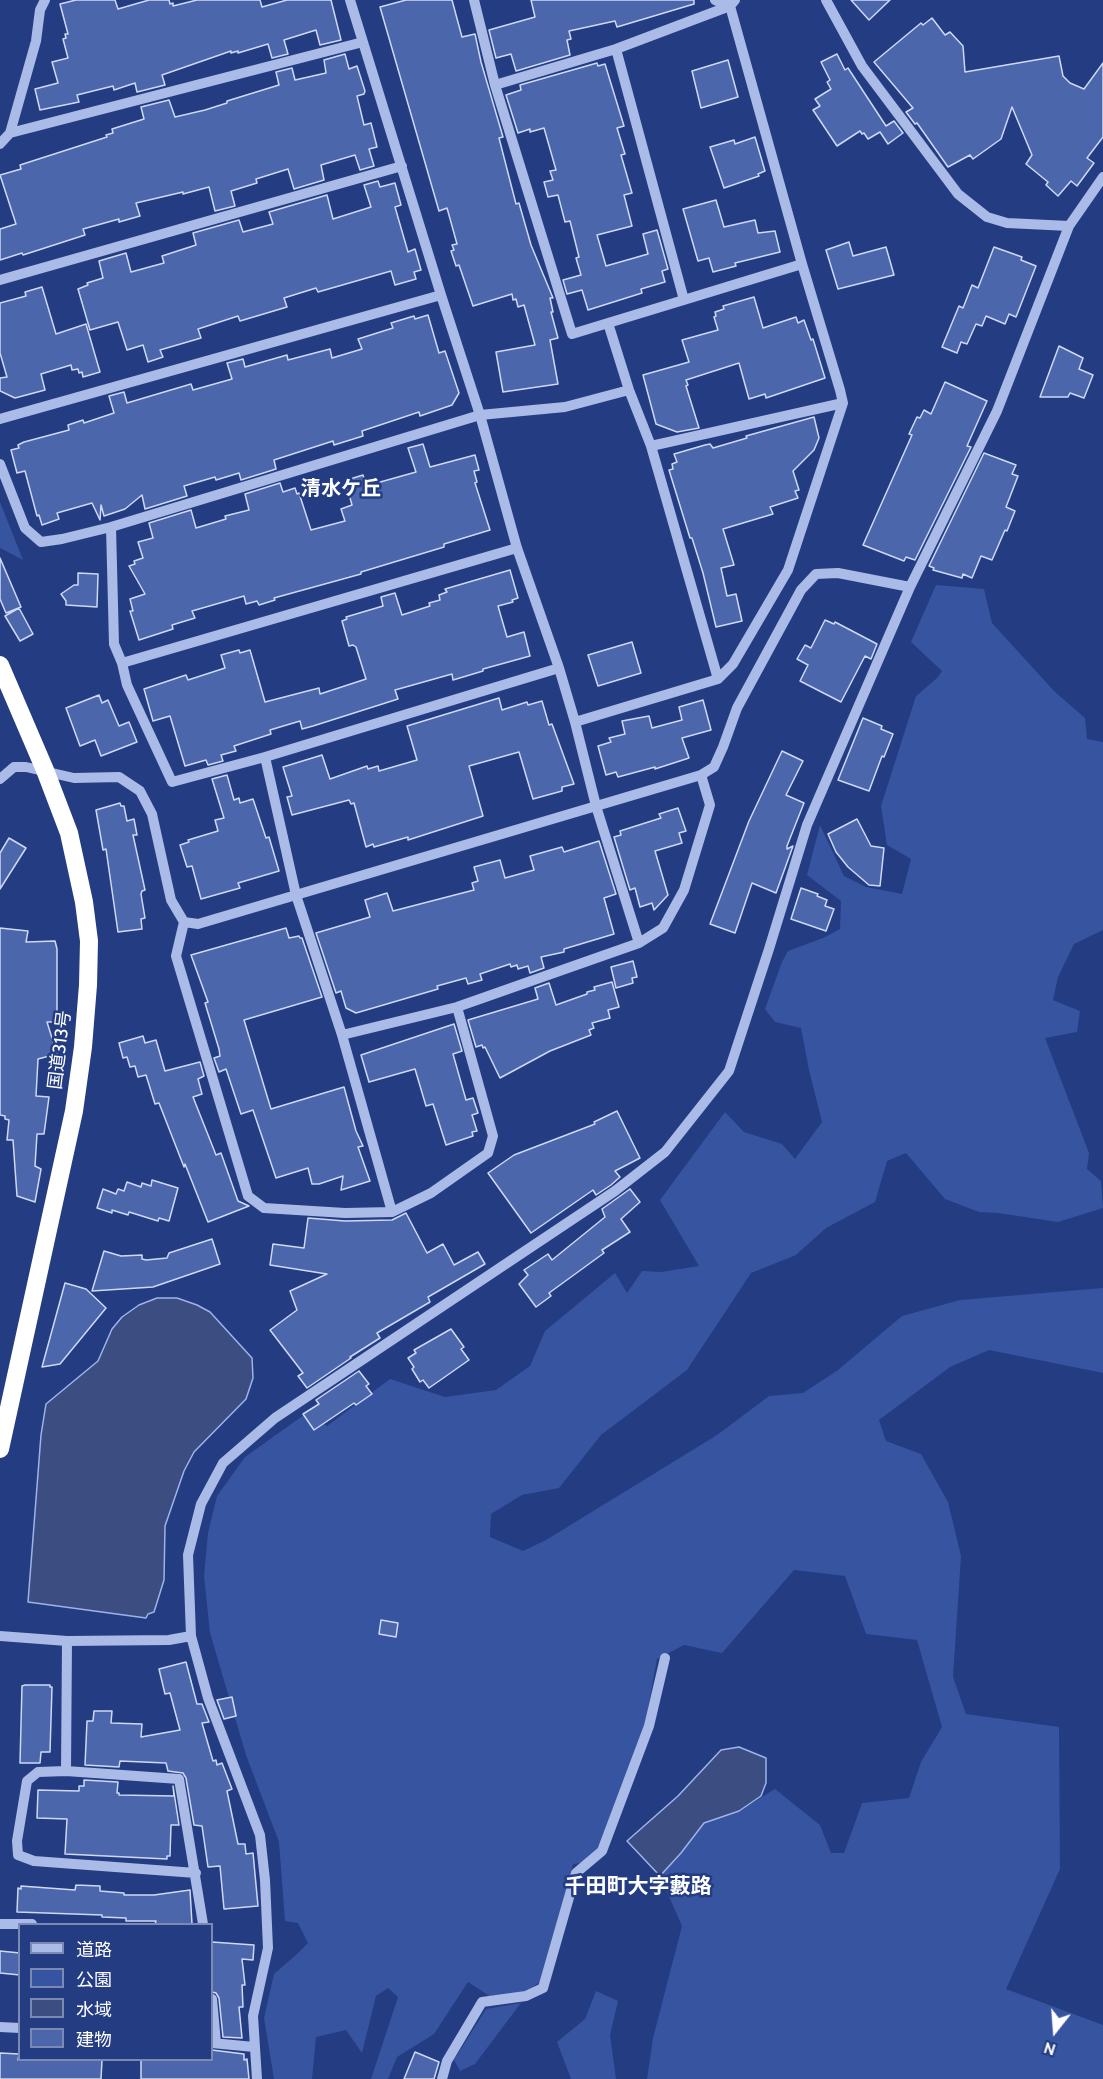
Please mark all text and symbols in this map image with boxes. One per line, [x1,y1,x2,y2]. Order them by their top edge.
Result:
district label: 清水ケ丘 [301,477,381,501]
street label: 国道313号 [44,1009,76,1091]
district label: 千田町大字藪路 [565,1874,711,1900]
legend [18,1923,213,2061]
text: 道路 [76,1939,112,1961]
text: 公園 [76,1969,112,1991]
text: 水域 [76,1999,112,2021]
north arrow [1025,2001,1085,2061]
text: 建物 [76,2029,112,2051]
text: N [1041,2038,1058,2059]

